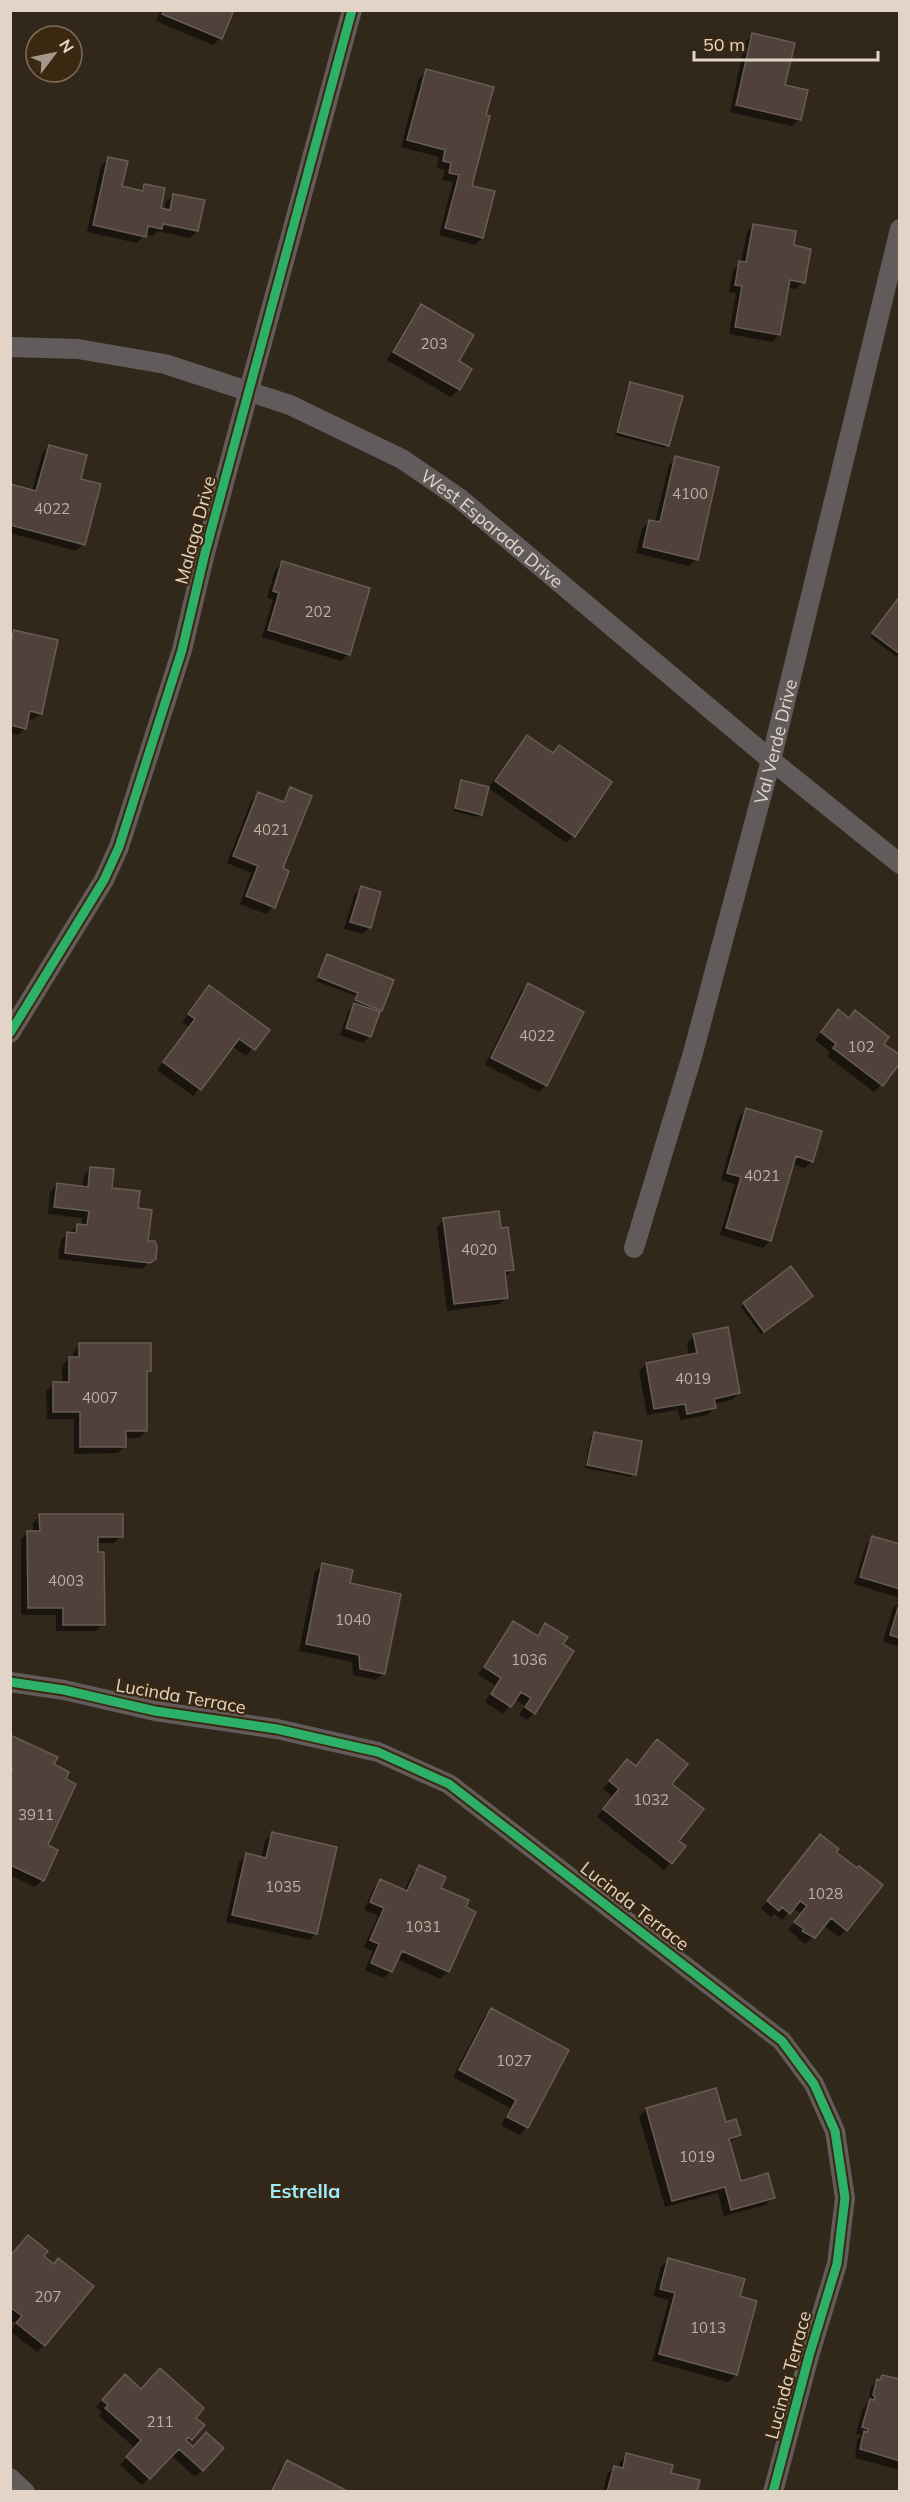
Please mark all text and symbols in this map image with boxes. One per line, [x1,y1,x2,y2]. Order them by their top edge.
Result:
north arrow [24,24,84,84]
scale bar [694,24,878,62]
text: 50 m [703,33,745,56]
text: N [55,36,78,56]
house number: 203 [420,334,448,353]
street label: West Esparada Drive [416,464,568,592]
street label: Malaga Drive [170,473,220,587]
house number: 4100 [672,484,708,503]
house number: 4022 [34,499,70,518]
house number: 202 [304,602,332,621]
street label: Val Verde Drive [748,677,802,806]
house number: 4021 [253,820,289,839]
house number: 4022 [519,1026,555,1045]
house number: 102 [847,1037,875,1056]
house number: 4021 [744,1166,780,1185]
house number: 4020 [461,1240,497,1259]
house number: 4019 [675,1369,711,1388]
house number: 4007 [82,1388,118,1407]
house number: 4003 [48,1571,84,1590]
house number: 1040 [335,1610,371,1629]
house number: 1036 [511,1650,547,1669]
street label: Lucinda Terrace [114,1673,248,1719]
house number: 1032 [633,1790,669,1809]
house number: 3911 [18,1805,54,1824]
street label: Lucinda Terrace [576,1856,694,1956]
house number: 1035 [265,1877,301,1896]
house number: 1028 [807,1884,843,1903]
house number: 1031 [405,1917,441,1936]
house number: 1027 [496,2051,532,2070]
house number: 1019 [679,2147,715,2166]
district label: Estrella [270,2178,340,2203]
house number: 207 [34,2287,62,2306]
street label: Lucinda Terrace [760,2308,816,2442]
house number: 1013 [690,2318,726,2337]
house number: 211 [146,2412,174,2431]

